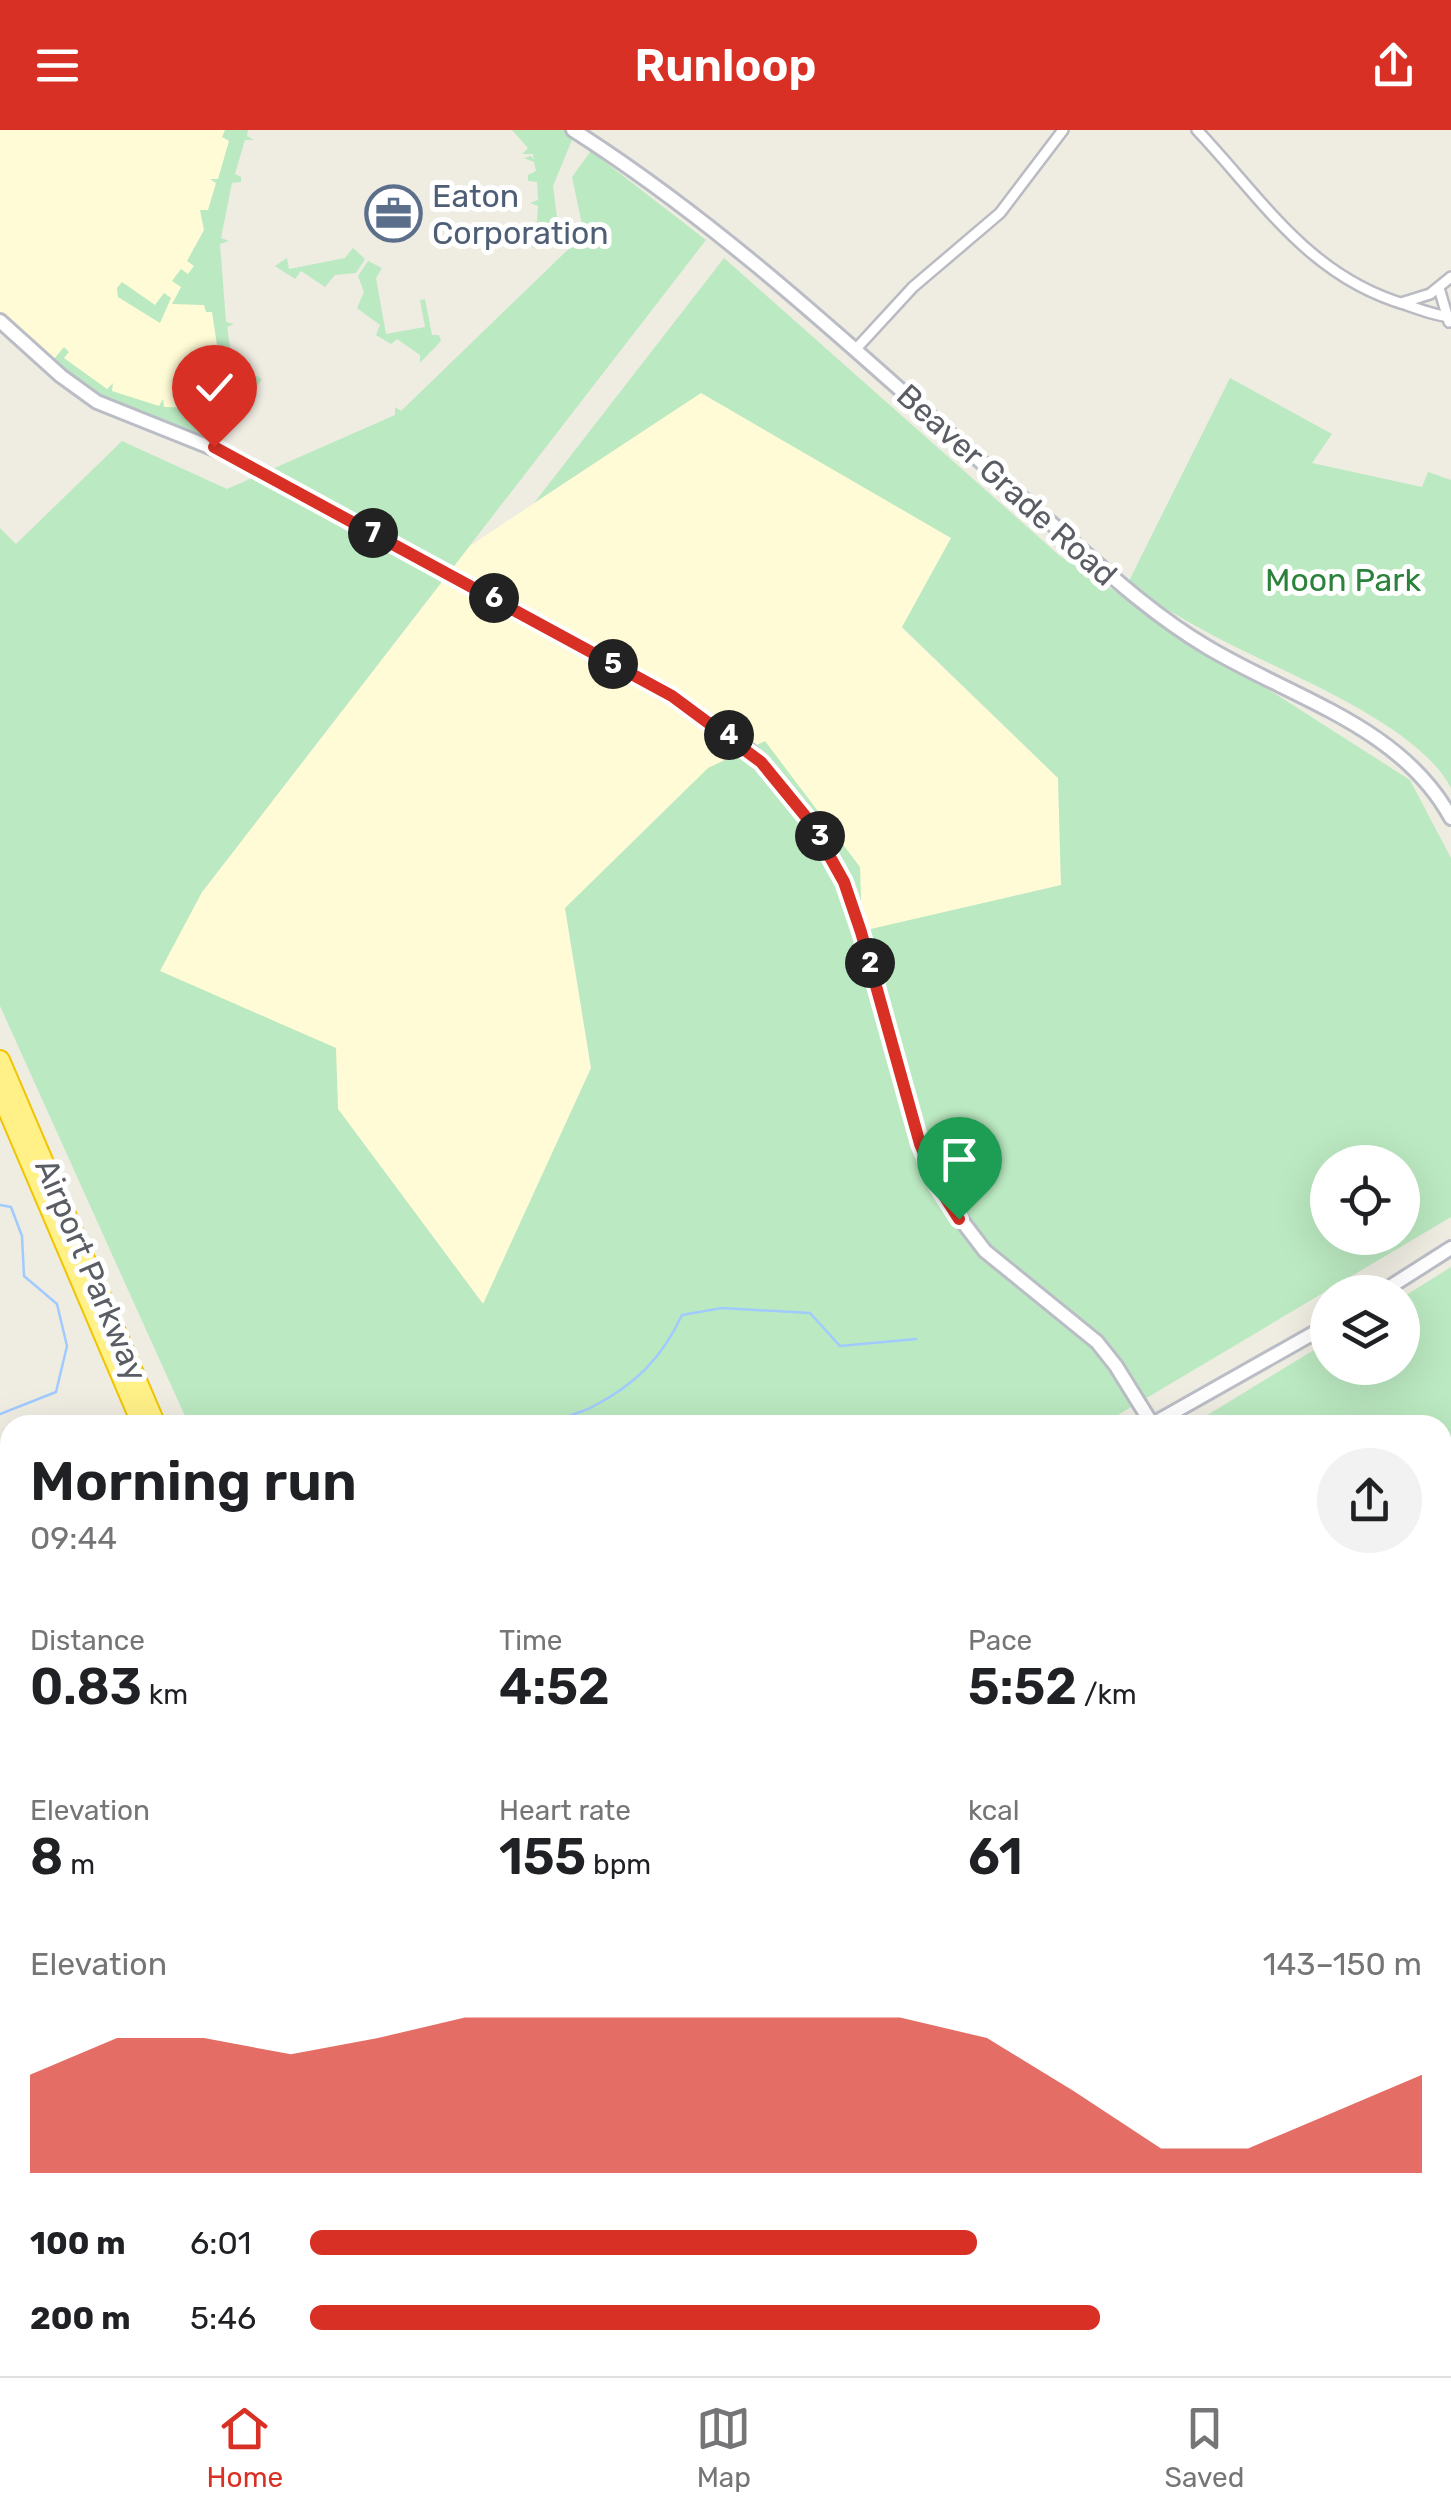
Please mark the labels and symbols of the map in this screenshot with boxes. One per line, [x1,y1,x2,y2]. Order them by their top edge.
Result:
place label: Eaton Corporation [432,177,609,252]
office icon: Eaton Corporation [363,184,423,244]
pin [172,345,257,448]
street label: Beaver Grade Road [889,376,1125,594]
pin: 7 [348,508,398,558]
park label: Moon Park [1265,561,1421,599]
pin: 6 [469,573,519,623]
pin: 5 [588,639,638,689]
pin: 4 [704,710,754,760]
pin: 3 [795,811,845,861]
pin: 2 [845,938,895,988]
pin [917,1117,1002,1220]
street label: Airport Parkway [27,1153,155,1387]

